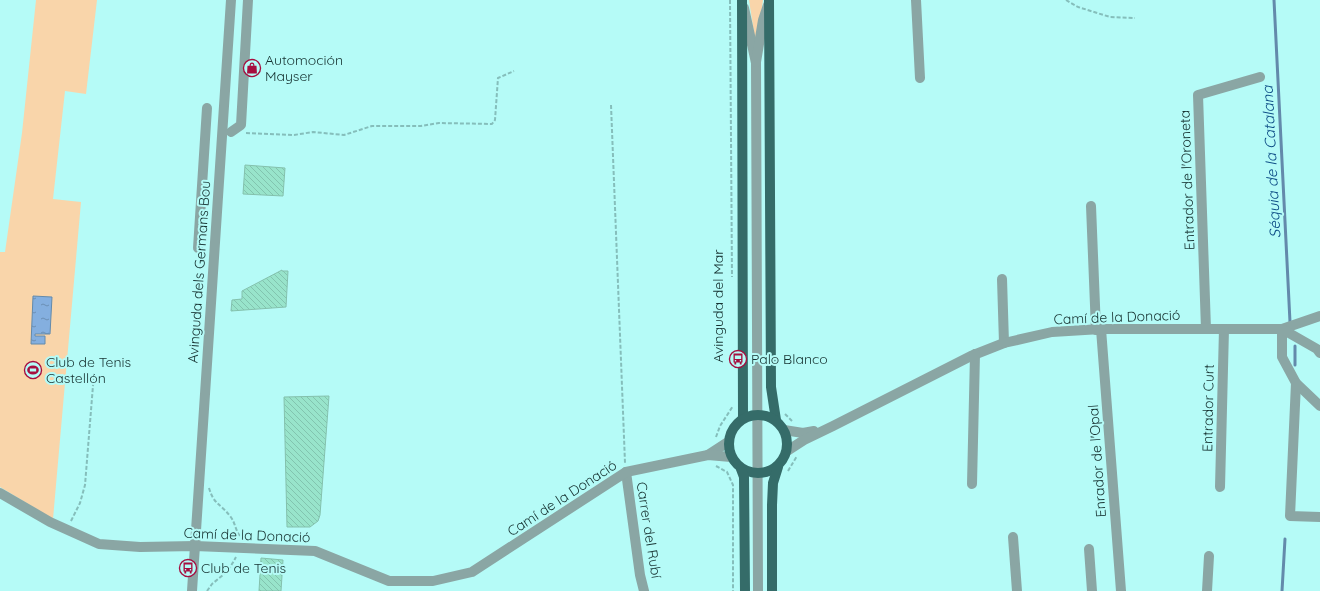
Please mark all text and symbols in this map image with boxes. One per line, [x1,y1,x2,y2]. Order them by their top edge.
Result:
place label: Automoción Mayser [265,51,343,85]
shop icon: Automoción Mayser [242,58,262,78]
water label: Séquia de la Catalana [1257,84,1284,239]
street label: Entrador de l'Oroneta [1176,110,1198,250]
street label: Avinguda dels Germans Bou [184,180,214,364]
street label: Avinguda del Mar [709,249,727,363]
street label: Camí de la Donació [1053,306,1181,328]
bus stop icon: Palo Blanco [728,349,748,369]
place label: Palo Blanco [751,350,828,368]
place label: Club de Tenis Castellón [46,353,131,387]
sports icon: Club de Tenis Castellón [23,360,43,380]
street label: Entrador Curt [1198,364,1218,452]
street label: Enrador de l'Opal [1084,404,1110,518]
street label: Camí de la Donació [504,456,620,540]
street label: Carrer del Rubí [632,481,666,579]
street label: Camí de la Donació [183,524,311,546]
bus stop icon: Club de Tenis [178,558,198,578]
place label: Club de Tenis [201,559,286,577]

